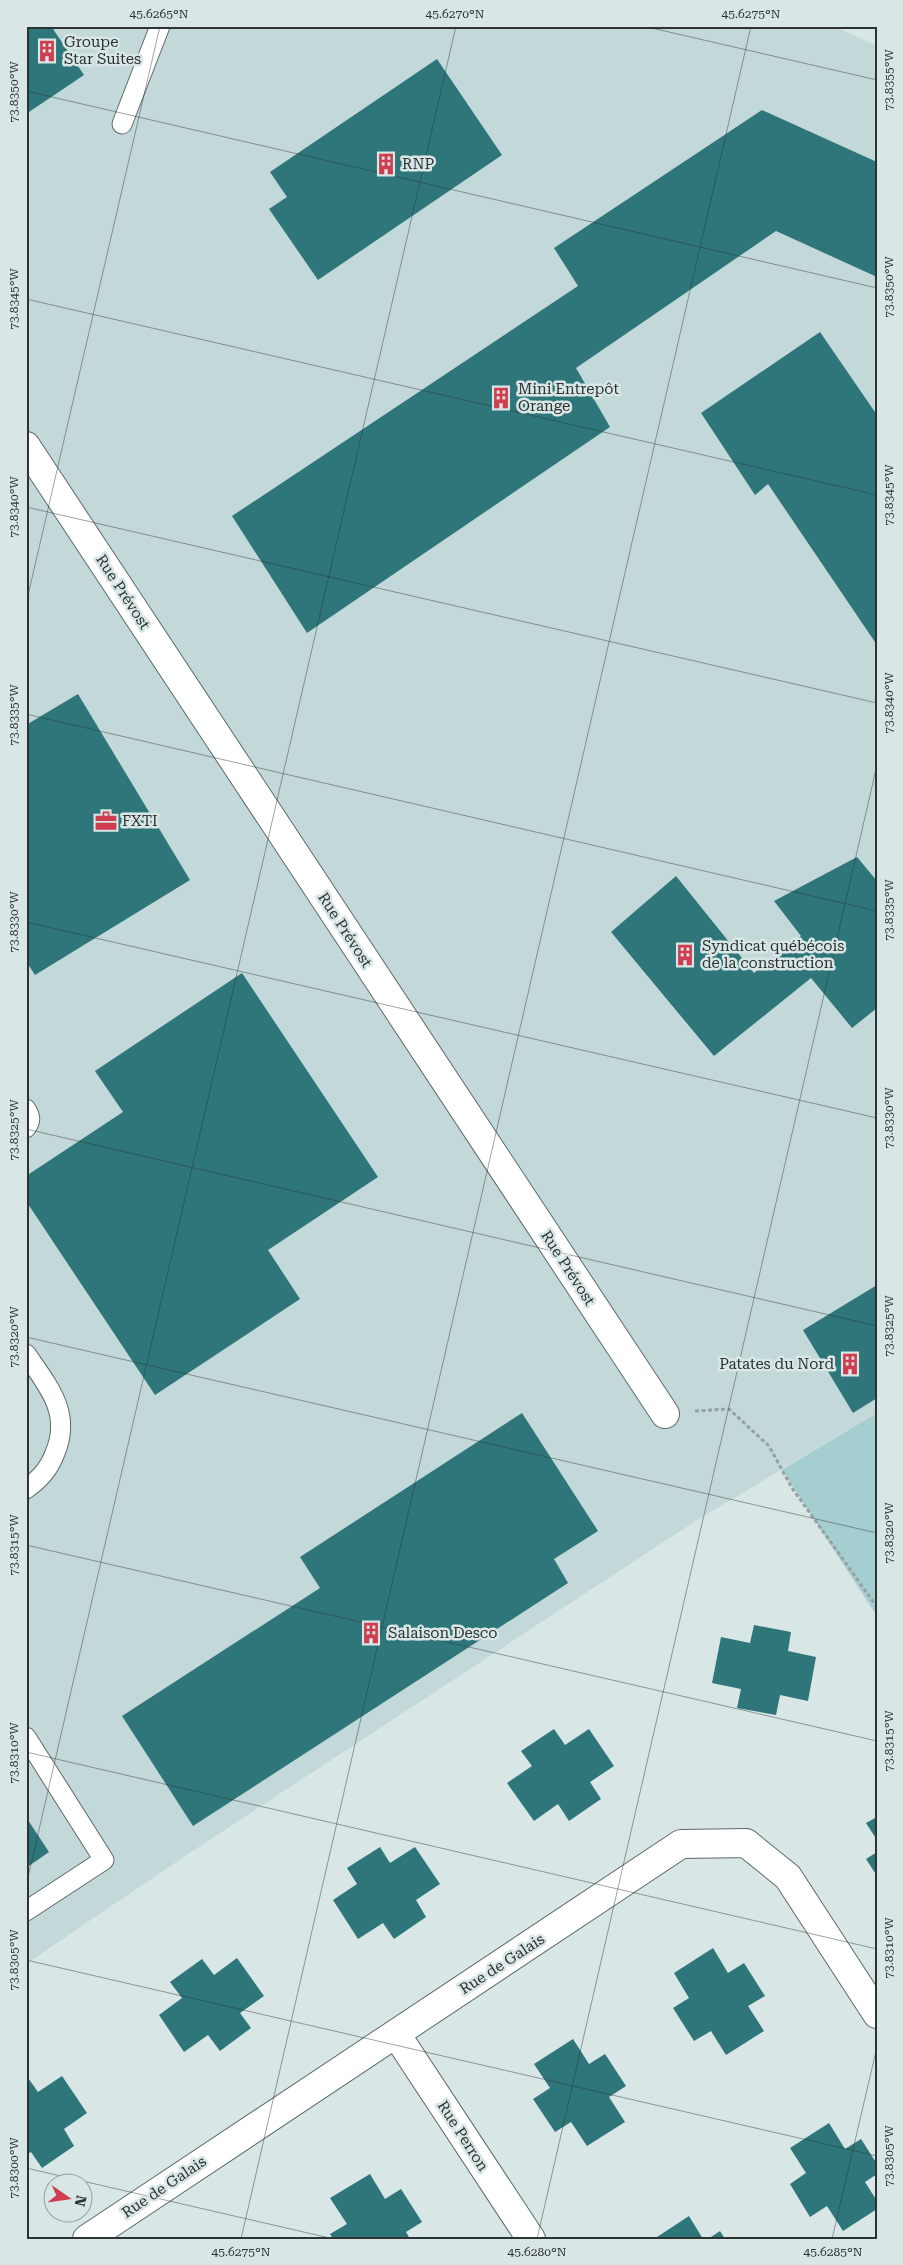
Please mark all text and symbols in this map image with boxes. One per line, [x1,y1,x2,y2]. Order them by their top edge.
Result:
text: 45.6265°N [130,7,189,21]
text: 45.6270°N [426,7,485,21]
text: 45.6275°N [722,7,781,21]
place label: Groupe Star Suites [64,33,141,68]
building icon: Groupe Star Suites [34,38,60,64]
text: 73.8355°W [882,48,896,111]
text: 73.8350°W [7,60,21,123]
building icon: RNP [373,151,399,177]
place label: RNP [402,155,434,173]
text: 73.8350°W [882,255,896,318]
text: 73.8345°W [7,267,21,330]
place label: Mini Entrepôt Orange [518,380,619,415]
building icon: Mini Entrepôt Orange [488,385,514,411]
text: 73.8345°W [882,463,896,526]
text: 73.8340°W [7,475,21,538]
street label: Rue Prévost [92,551,154,633]
text: 73.8340°W [882,671,896,734]
text: 73.8335°W [7,683,21,746]
office icon: FXTI [93,808,119,834]
place label: FXTI [122,812,158,830]
text: 73.8335°W [882,878,896,941]
street label: Rue Prévost [314,889,376,971]
text: 73.8330°W [7,890,21,953]
place label: Syndicat québécois de la construction [702,937,844,972]
building icon: Syndicat québécois de la construction [672,942,698,968]
text: 73.8330°W [882,1086,896,1149]
text: 73.8325°W [7,1098,21,1161]
street label: Rue Prévost [537,1227,599,1309]
text: 73.8325°W [882,1294,896,1357]
text: 73.8320°W [7,1305,21,1368]
building icon: Patates du Nord [837,1351,863,1377]
place label: Patates du Nord [719,1355,834,1373]
text: 73.8320°W [882,1501,896,1564]
text: 73.8315°W [7,1513,21,1576]
building icon: Salaison Desco [358,1620,384,1646]
place label: Salaison Desco [388,1624,497,1642]
text: 73.8315°W [882,1709,896,1772]
text: 73.8310°W [7,1721,21,1784]
text: 73.8310°W [882,1916,896,1979]
text: 73.8305°W [7,1928,21,1991]
street label: Rue de Galais [456,1930,548,1998]
street label: Rue Perron [434,2097,493,2175]
text: 73.8305°W [882,2124,896,2187]
text: 73.8300°W [7,2136,21,2199]
street label: Rue de Galais [118,2152,210,2222]
north arrow [42,2172,92,2222]
text: N [72,2194,90,2208]
text: 45.6275°N [212,2245,271,2259]
text: 45.6280°N [508,2245,567,2259]
text: 45.6285°N [804,2245,863,2259]

